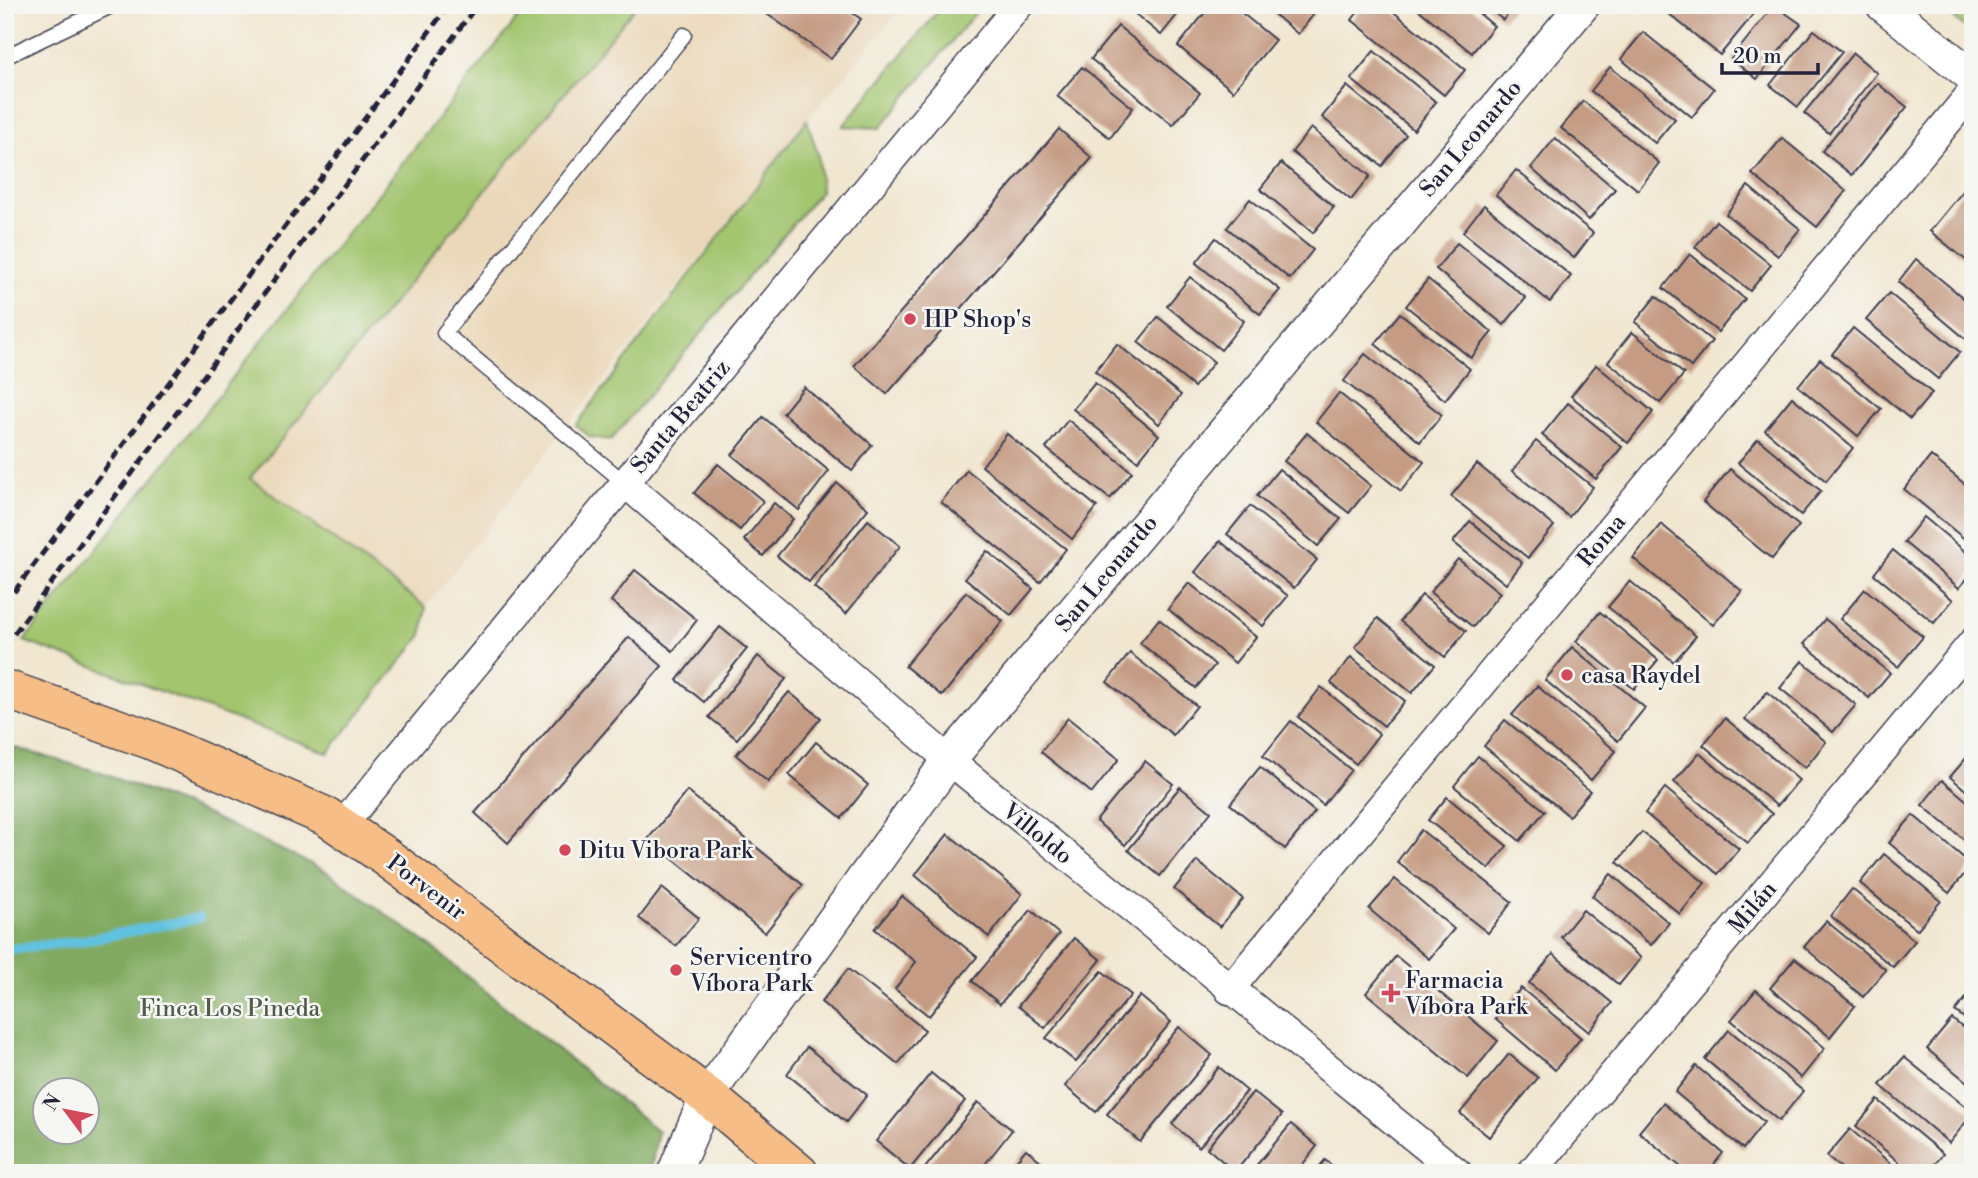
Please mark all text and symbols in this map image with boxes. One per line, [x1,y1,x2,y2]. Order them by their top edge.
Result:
scale bar [1722,32,1819,76]
text: 20 m [1733,44,1782,70]
street label: San Leonardo [1414,74,1528,203]
place label: HP Shop's [924,306,1031,334]
marker: HP Shop's [902,311,918,327]
street label: Santa Beatriz [625,354,736,479]
street label: Roma [1572,508,1632,573]
street label: San Leonardo [1050,509,1164,638]
place label: casa Raydel [1581,662,1701,690]
marker: casa Raydel [1559,667,1575,683]
street label: Villoldo [996,796,1078,870]
place label: Ditu Vibora Park [579,837,754,865]
marker: Ditu Vibora Park [557,842,573,858]
street label: Porvenir [381,849,472,927]
street label: Milán [1723,875,1783,940]
place label: Servicentro Víbora Park [689,944,814,998]
marker: Servicentro Víbora Park [668,962,684,978]
place label: Farmacia Víbora Park [1404,967,1529,1021]
marker: Farmacia Víbora Park [1383,985,1399,1001]
park label: Finca Los Pineda [140,995,321,1023]
north arrow [32,1076,102,1146]
text: N [38,1090,67,1115]

